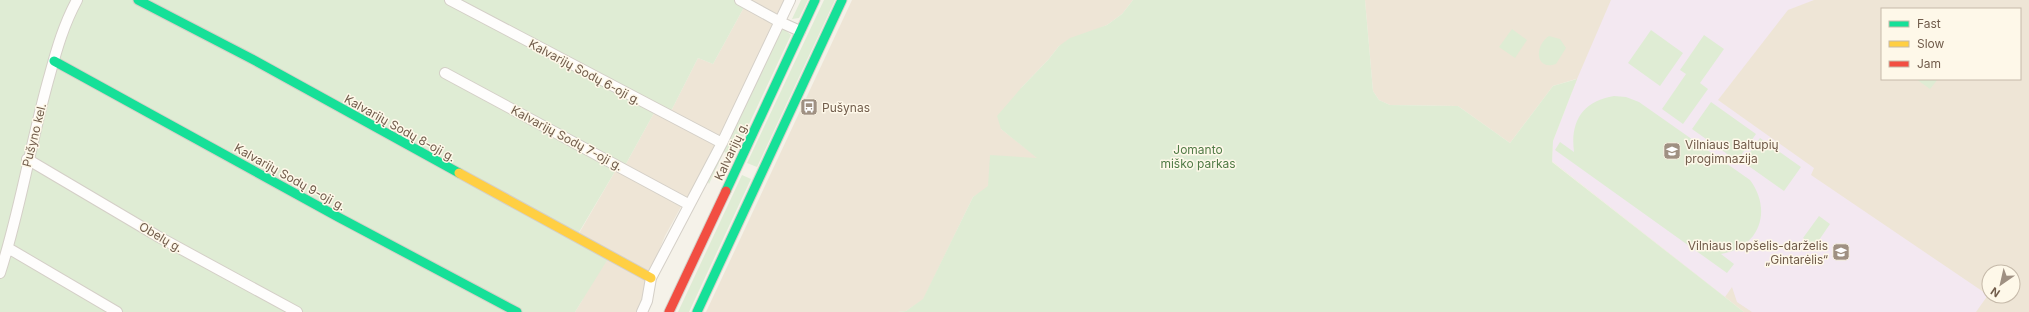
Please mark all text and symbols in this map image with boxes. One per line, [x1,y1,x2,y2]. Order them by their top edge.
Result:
legend [1881,8,2021,80]
text: Fast [1917,16,1941,31]
street label: Kalvarijų Sodų 6-oji g. [526,36,644,108]
text: Slow [1917,36,1945,51]
text: Jam [1917,56,1941,71]
street label: Kalvarijų Sodų 8-oji g. [342,91,458,165]
bus stop icon: Pušynas [799,97,819,117]
place label: Pušynas [822,100,870,115]
street label: Pušyno kel. [19,102,49,168]
street label: Kalvarijų Sodų 7-oji g. [509,102,625,174]
street label: Kalvarijų g. [711,119,751,183]
place label: Vilniaus Baltupių progimnazija [1685,137,1779,166]
street label: Kalvarijų Sodų 9-oji g. [232,140,348,214]
school or university icon: Vilniaus Baltupių progimnazija [1662,141,1682,161]
park label: Jomanto miško parkas [1160,142,1236,171]
street label: Obelų g. [137,219,185,255]
place label: Vilniaus lopšelis-darželis „Gintarėlis“ [1688,238,1828,267]
school or university icon: Vilniaus lopšelis-darželis „Gintarėlis“ [1831,242,1851,262]
north arrow [1981,264,2021,304]
text: N [1988,284,2003,300]

